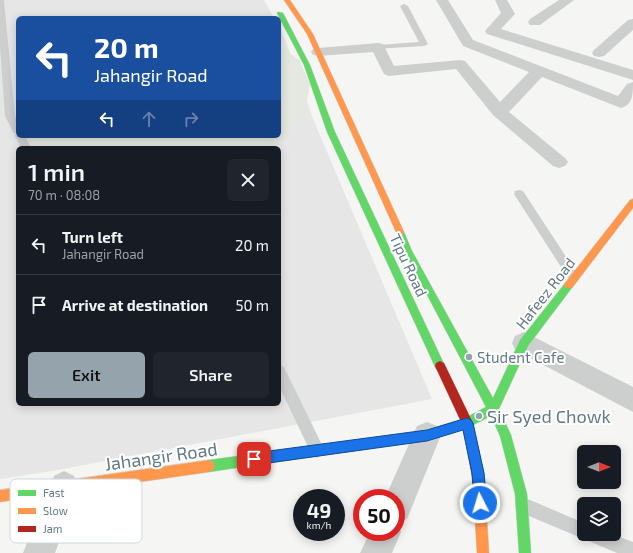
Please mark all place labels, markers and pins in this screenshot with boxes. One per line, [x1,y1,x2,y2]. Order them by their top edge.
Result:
place label: Student Cafe [477,348,564,366]
marker: Student Cafe [464,352,474,362]
place label: Sir Syed Chowk [487,405,611,427]
marker: Sir Syed Chowk [474,411,484,421]
pin [237,442,271,476]

